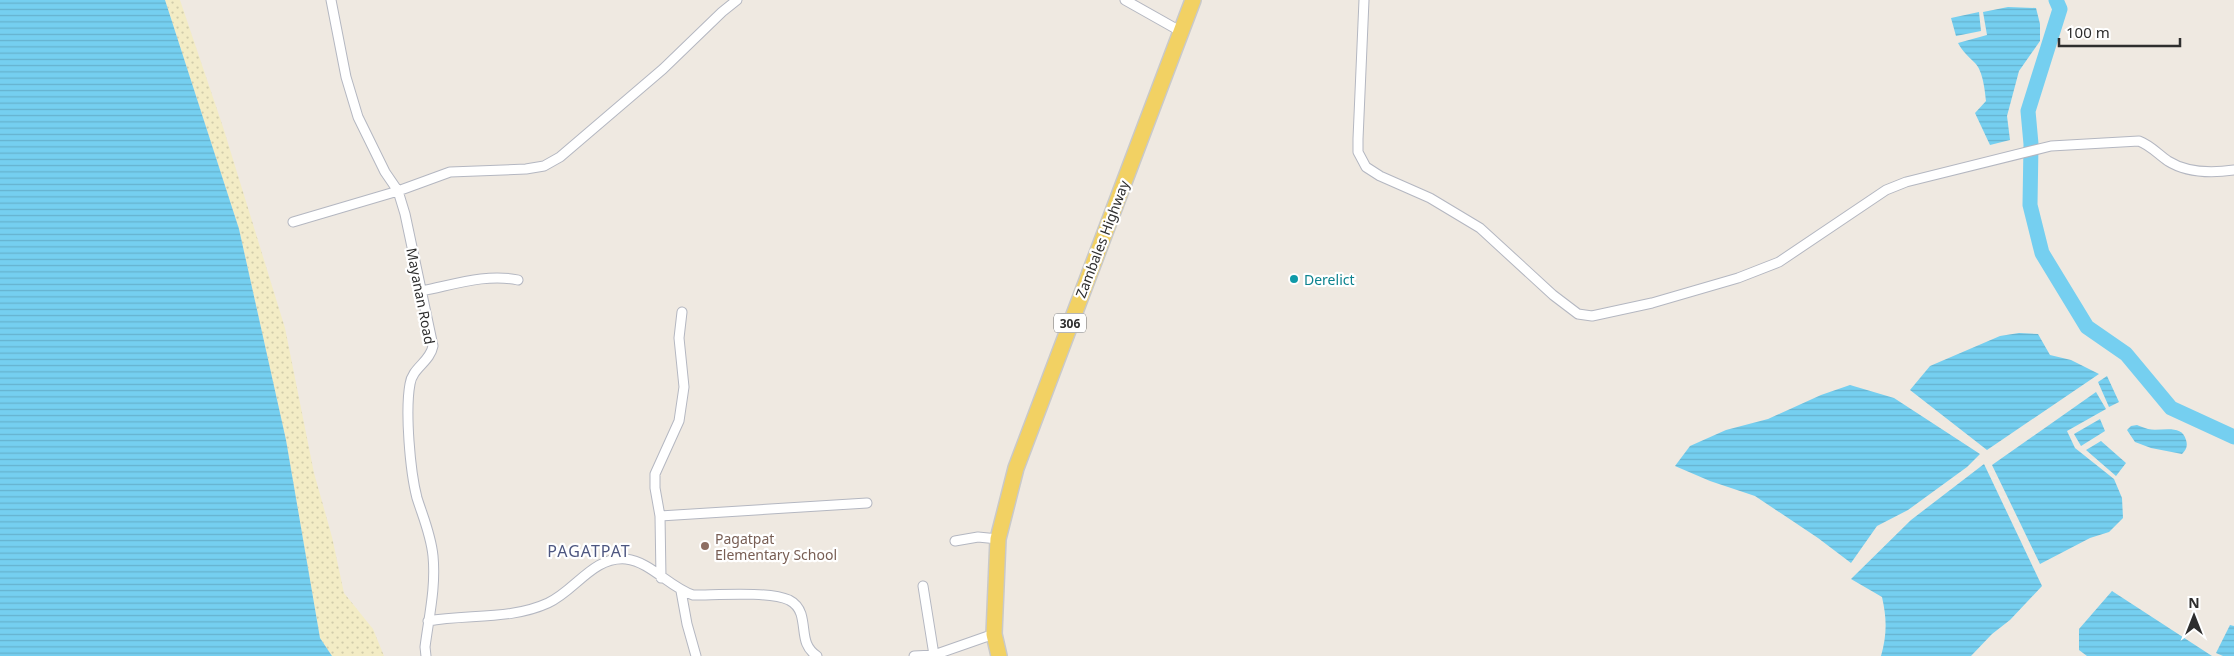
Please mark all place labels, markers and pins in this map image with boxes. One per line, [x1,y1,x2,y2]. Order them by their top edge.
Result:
place label: Derelict [1304,270,1355,289]
marker: Derelict [1288,273,1300,285]
place label: Pagatpat Elementary School [715,529,837,564]
marker: Pagatpat Elementary School [699,540,711,552]

